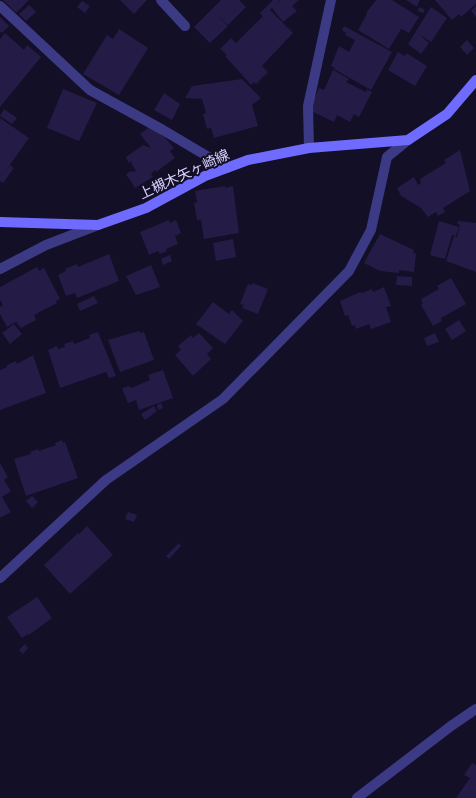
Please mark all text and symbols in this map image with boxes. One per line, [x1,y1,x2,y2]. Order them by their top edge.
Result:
street label: 上槻木矢ヶ崎線 [136,145,232,202]

